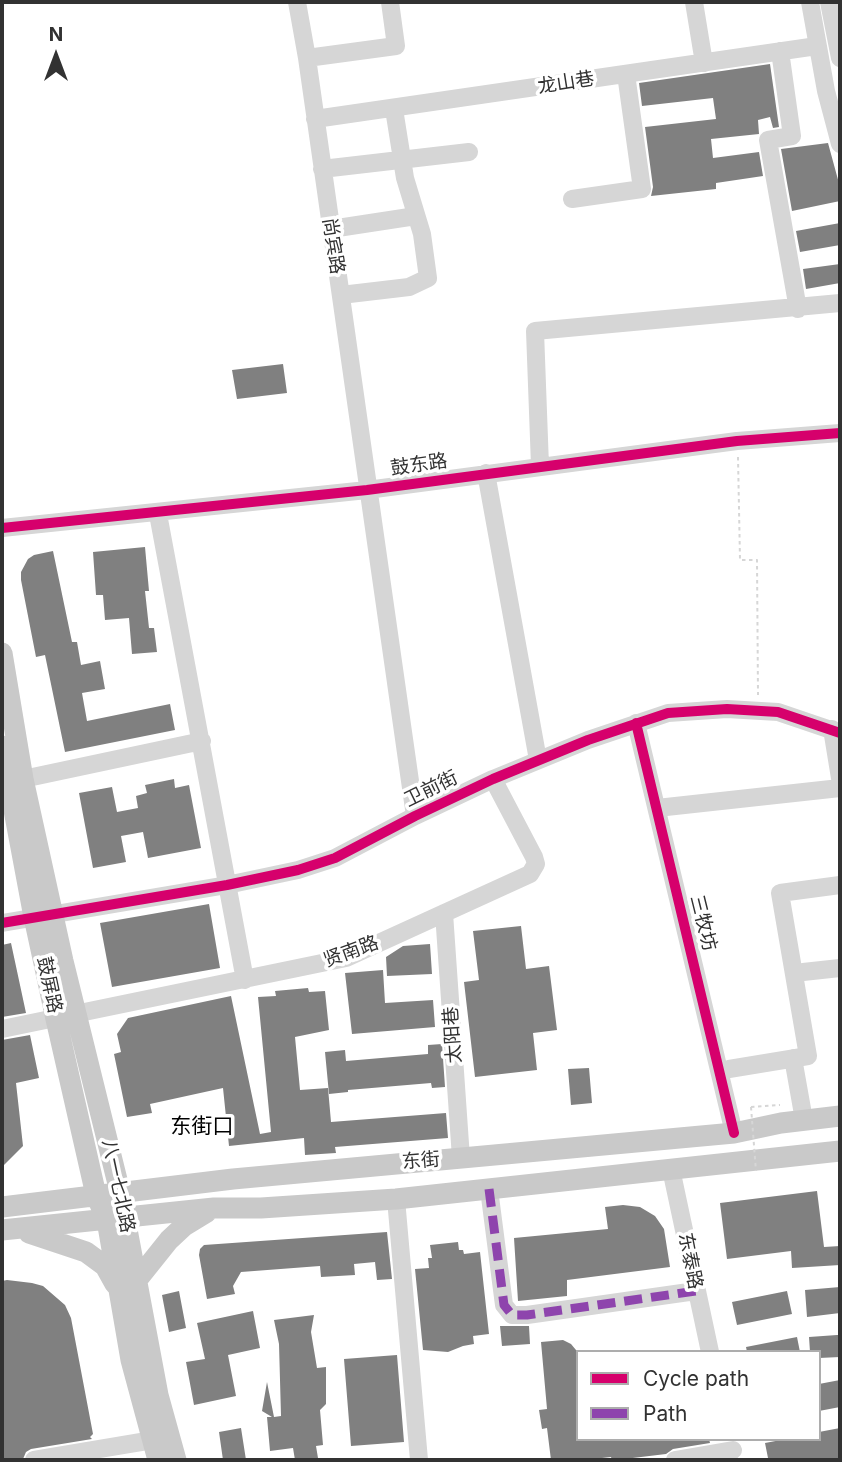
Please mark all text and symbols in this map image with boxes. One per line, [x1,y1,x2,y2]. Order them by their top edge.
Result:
north arrow [21,21,91,91]
text: N [49,23,63,46]
street label: 龙山巷 [536,67,596,99]
street label: 尚宾路 [317,216,349,276]
street label: 鼓东路 [389,450,449,480]
street label: 卫前街 [400,766,462,812]
street label: 三牧坊 [685,893,721,953]
street label: 贤南路 [320,932,382,972]
street label: 鼓屏路 [32,955,66,1015]
street label: 太阳巷 [440,1006,466,1064]
district label: 东街口 [171,1114,233,1140]
street label: 八一七北路 [97,1137,139,1235]
street label: 东街 [401,1148,441,1174]
street label: 东泰路 [673,1231,707,1291]
legend [576,1350,821,1441]
text: Cycle path [643,1366,749,1391]
text: Path [643,1401,688,1426]

